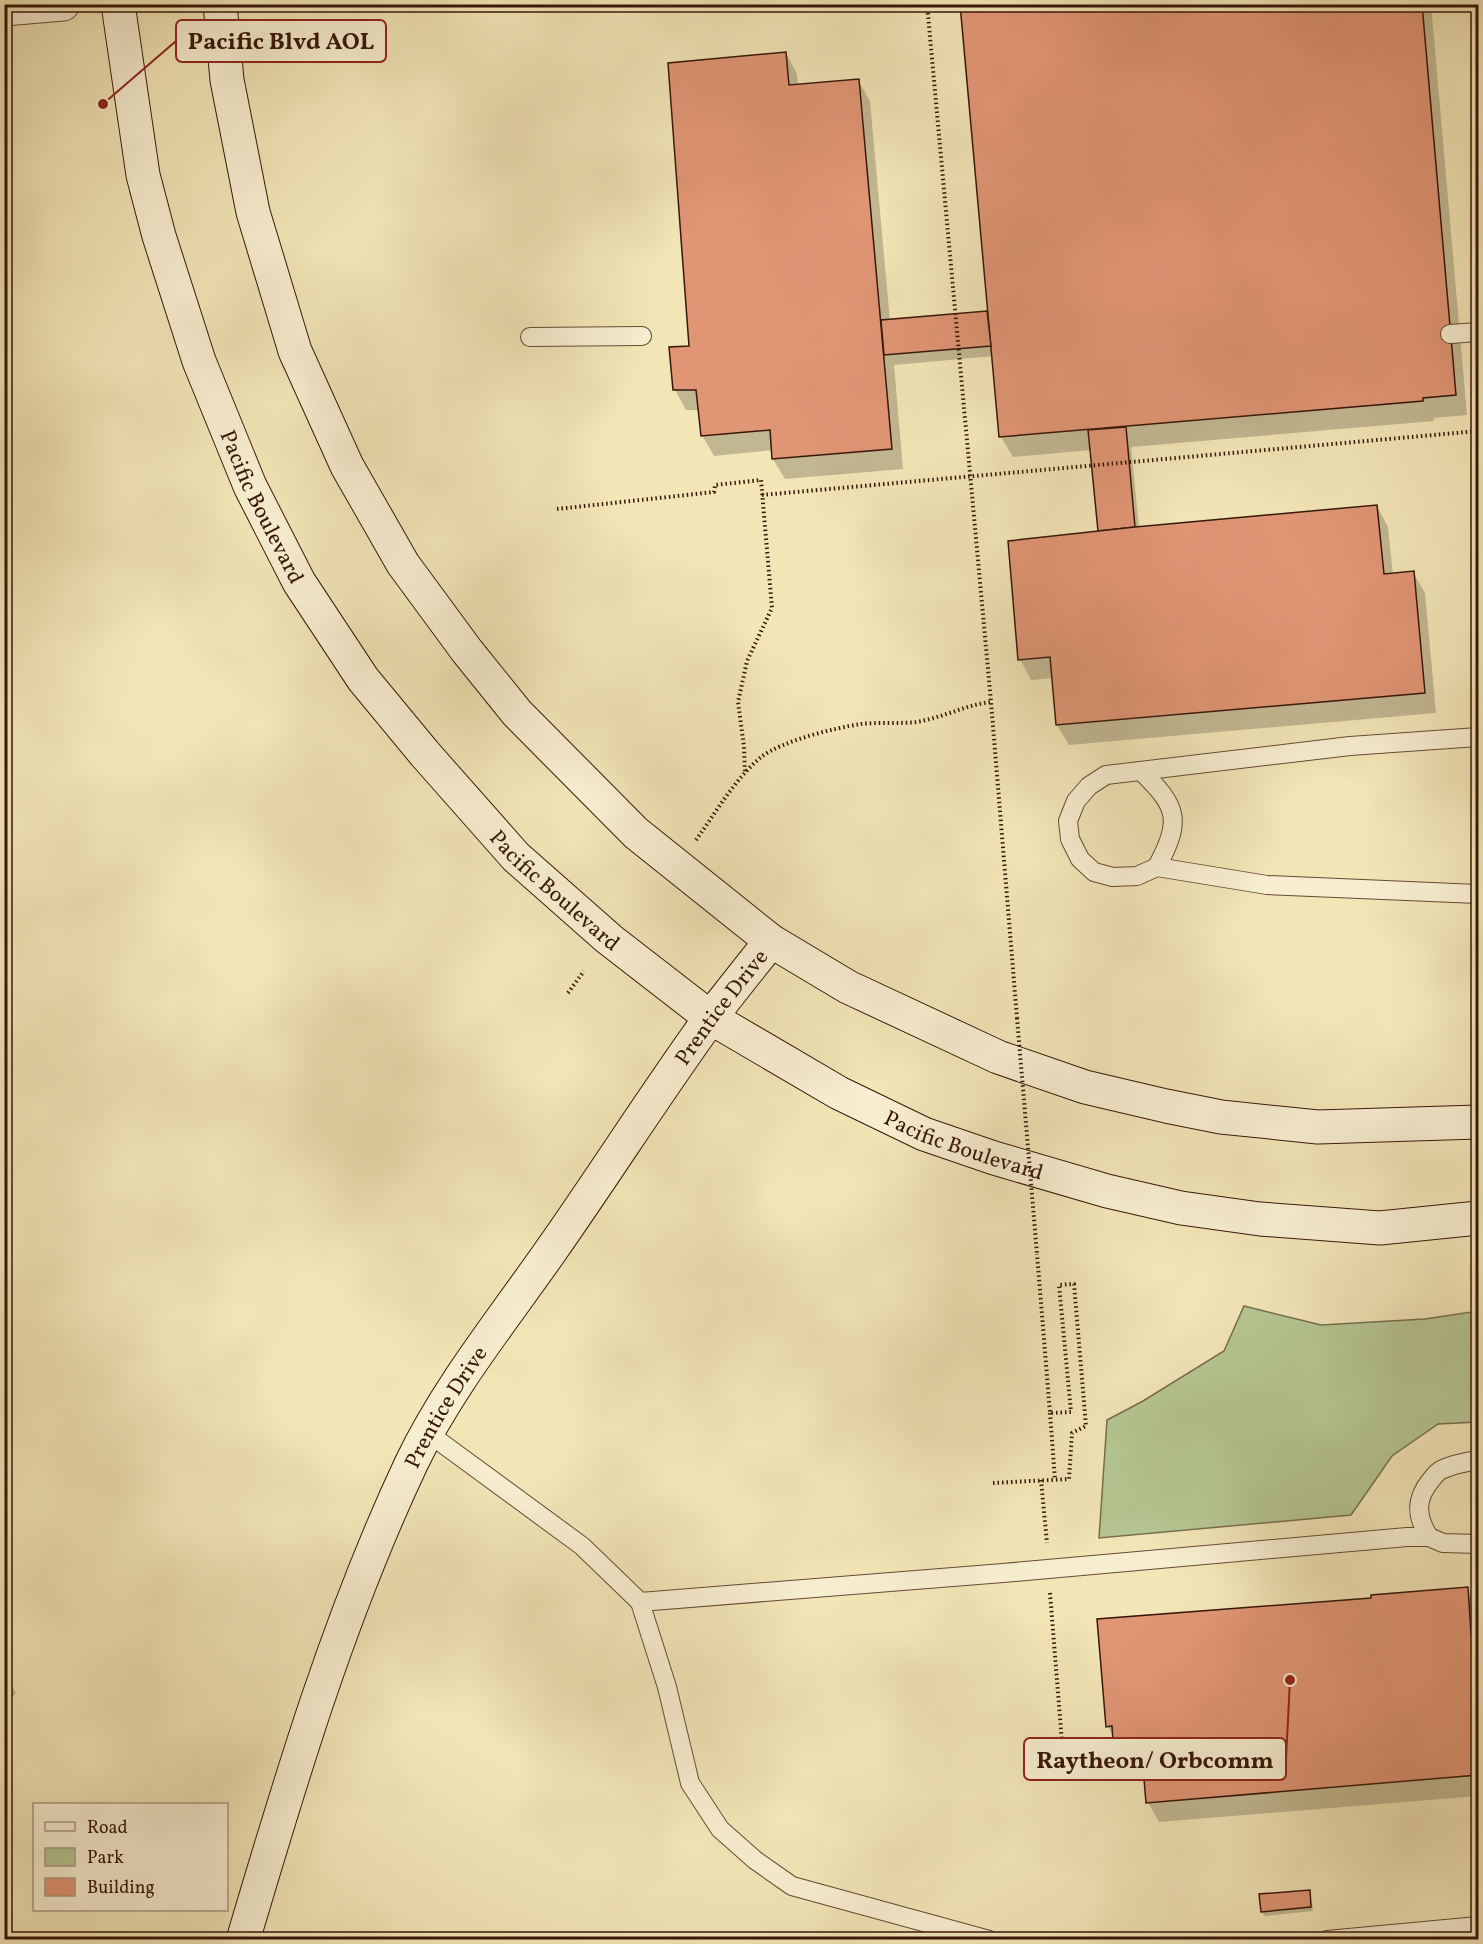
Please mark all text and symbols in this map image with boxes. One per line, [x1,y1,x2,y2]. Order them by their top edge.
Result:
callout: Pacific Blvd AOL [176,20,386,62]
text: Pacific Blvd AOL [188,26,375,60]
street label: Pacific Boulevard [211,426,310,590]
street label: Pacific Boulevard [481,824,625,960]
street label: Prentice Drive [668,944,777,1072]
street label: Pacific Boulevard [878,1104,1047,1190]
street label: Prentice Drive [398,1340,496,1474]
callout: Raytheon/ Orbcomm [1024,1738,1286,1780]
text: Raytheon/ Orbcomm [1036,1745,1274,1779]
legend [33,1803,228,1911]
text: Road [87,1816,128,1841]
text: Park [87,1846,124,1871]
text: Building [87,1876,155,1901]

